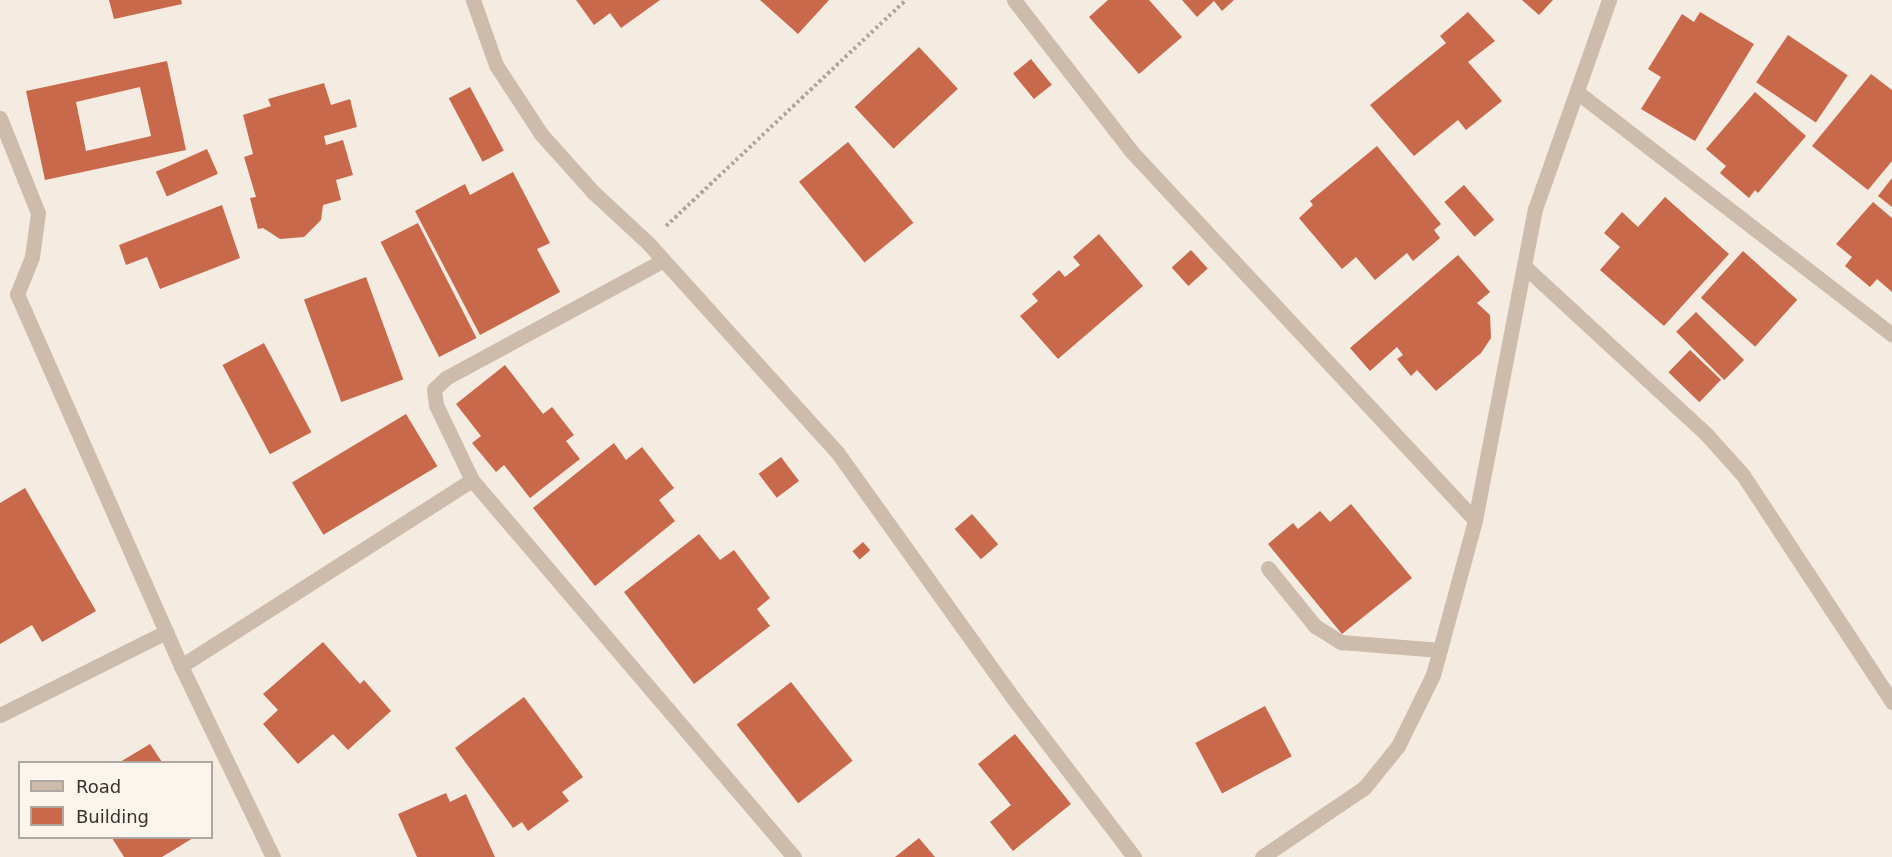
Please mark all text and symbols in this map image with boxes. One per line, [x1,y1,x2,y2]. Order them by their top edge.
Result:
legend [18,761,213,839]
text: Road [76,776,121,797]
text: Building [76,806,149,827]

